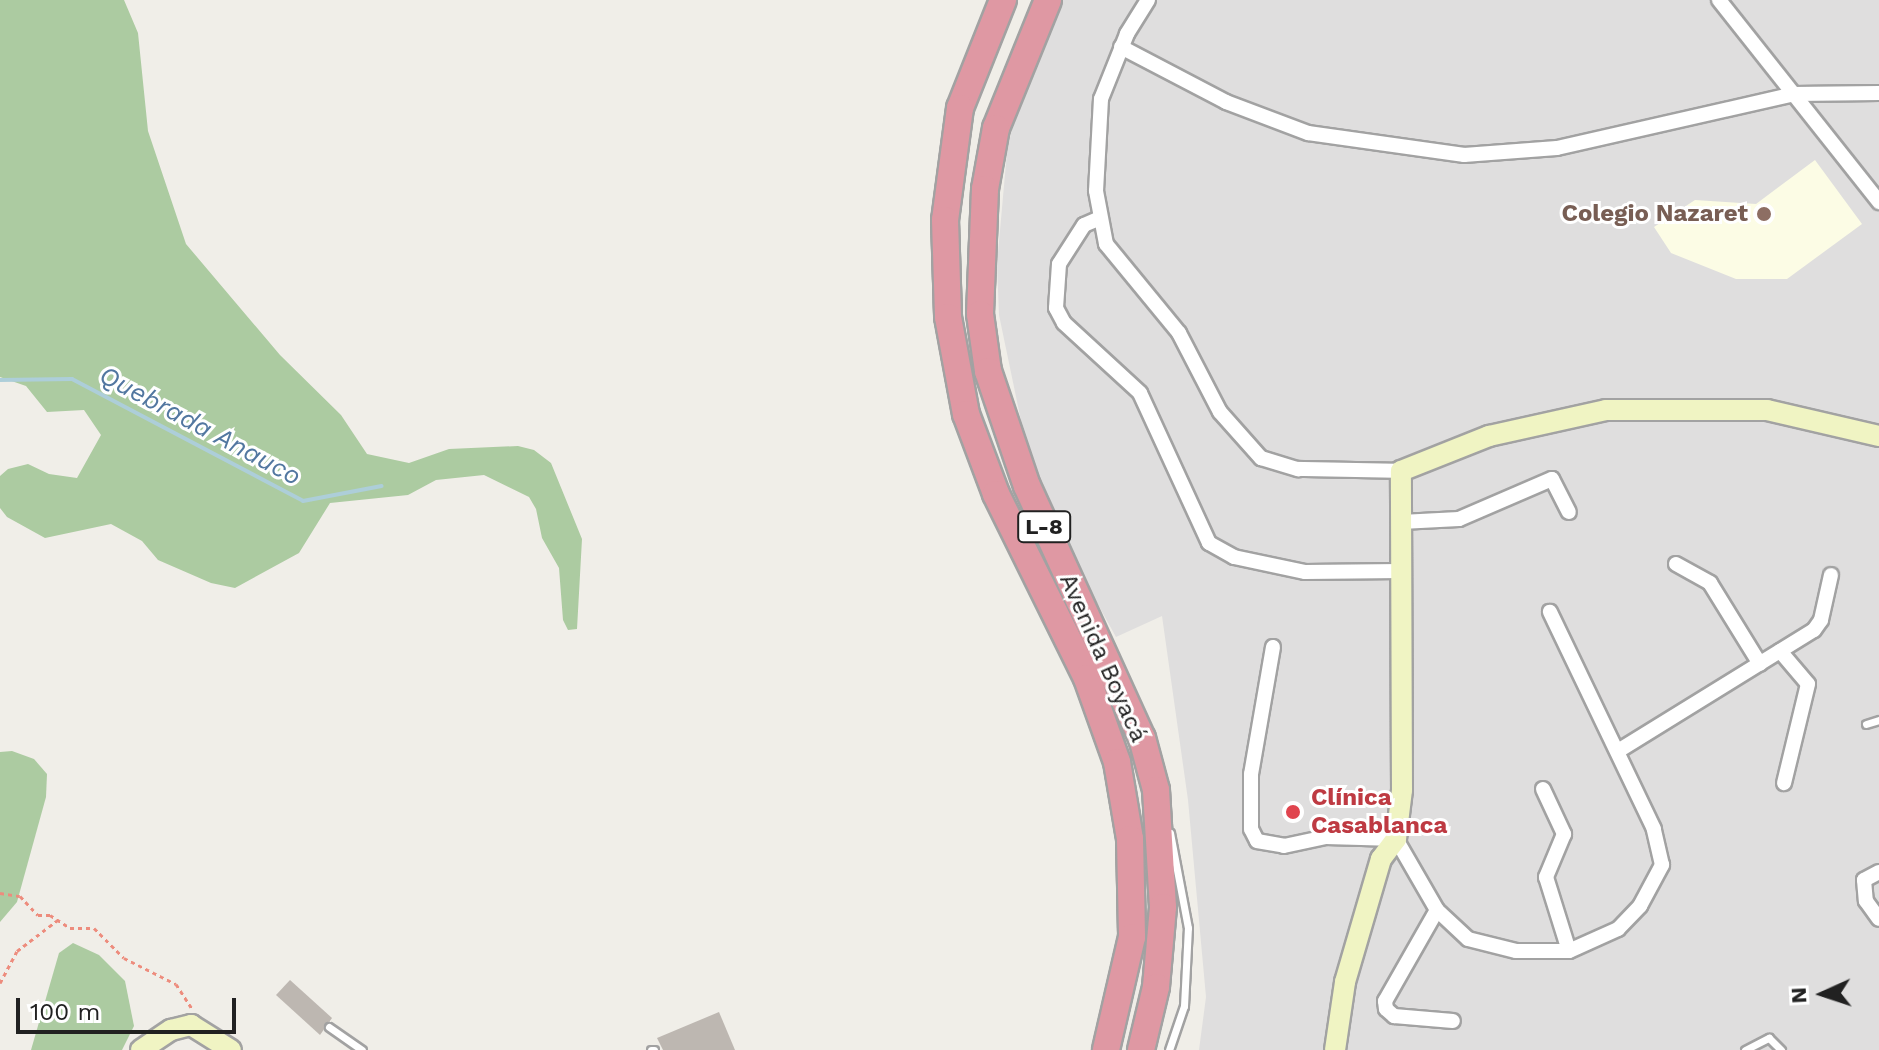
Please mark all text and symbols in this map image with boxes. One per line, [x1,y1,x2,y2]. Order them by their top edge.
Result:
place label: Colegio Nazaret [1562,200,1748,228]
marker: Colegio Nazaret [1755,205,1773,223]
water label: Quebrada Anauco [93,359,307,493]
road number: L-8 [1016,509,1072,545]
street label: Avenida Boyacá [1053,569,1153,747]
place label: Clínica Casablanca [1311,784,1447,840]
marker: Clínica Casablanca [1282,801,1304,823]
north arrow [1783,954,1863,1034]
scale bar [20,982,240,1032]
text: N [1786,986,1811,1004]
text: 100 m [30,998,100,1026]

